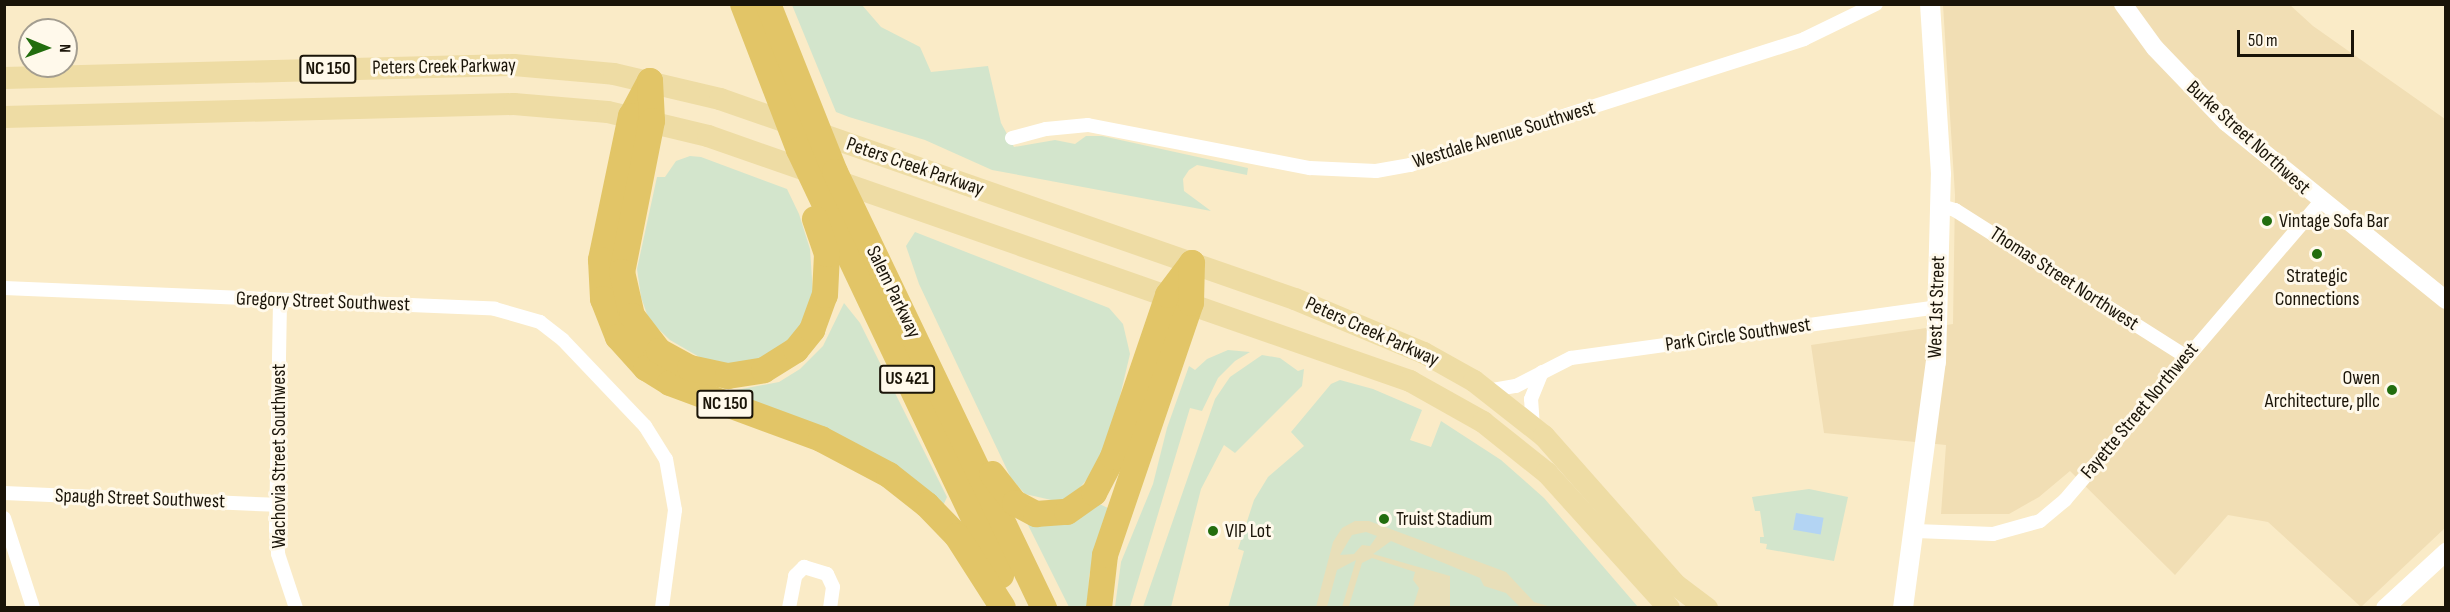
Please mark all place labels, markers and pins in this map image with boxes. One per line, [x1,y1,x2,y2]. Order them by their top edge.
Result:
place label: Vintage Sofa Bar [2279,209,2389,233]
marker: Vintage Sofa Bar [2260,214,2274,228]
marker: Strategic Connections [2310,247,2324,261]
place label: Strategic Connections [2275,264,2359,311]
place label: Owen Architecture, pllc [2265,366,2380,413]
marker: Owen Architecture, pllc [2385,383,2399,397]
place label: Truist Stadium [1396,507,1492,531]
marker: Truist Stadium [1377,512,1391,526]
place label: VIP Lot [1225,519,1271,543]
marker: VIP Lot [1206,524,1220,538]

